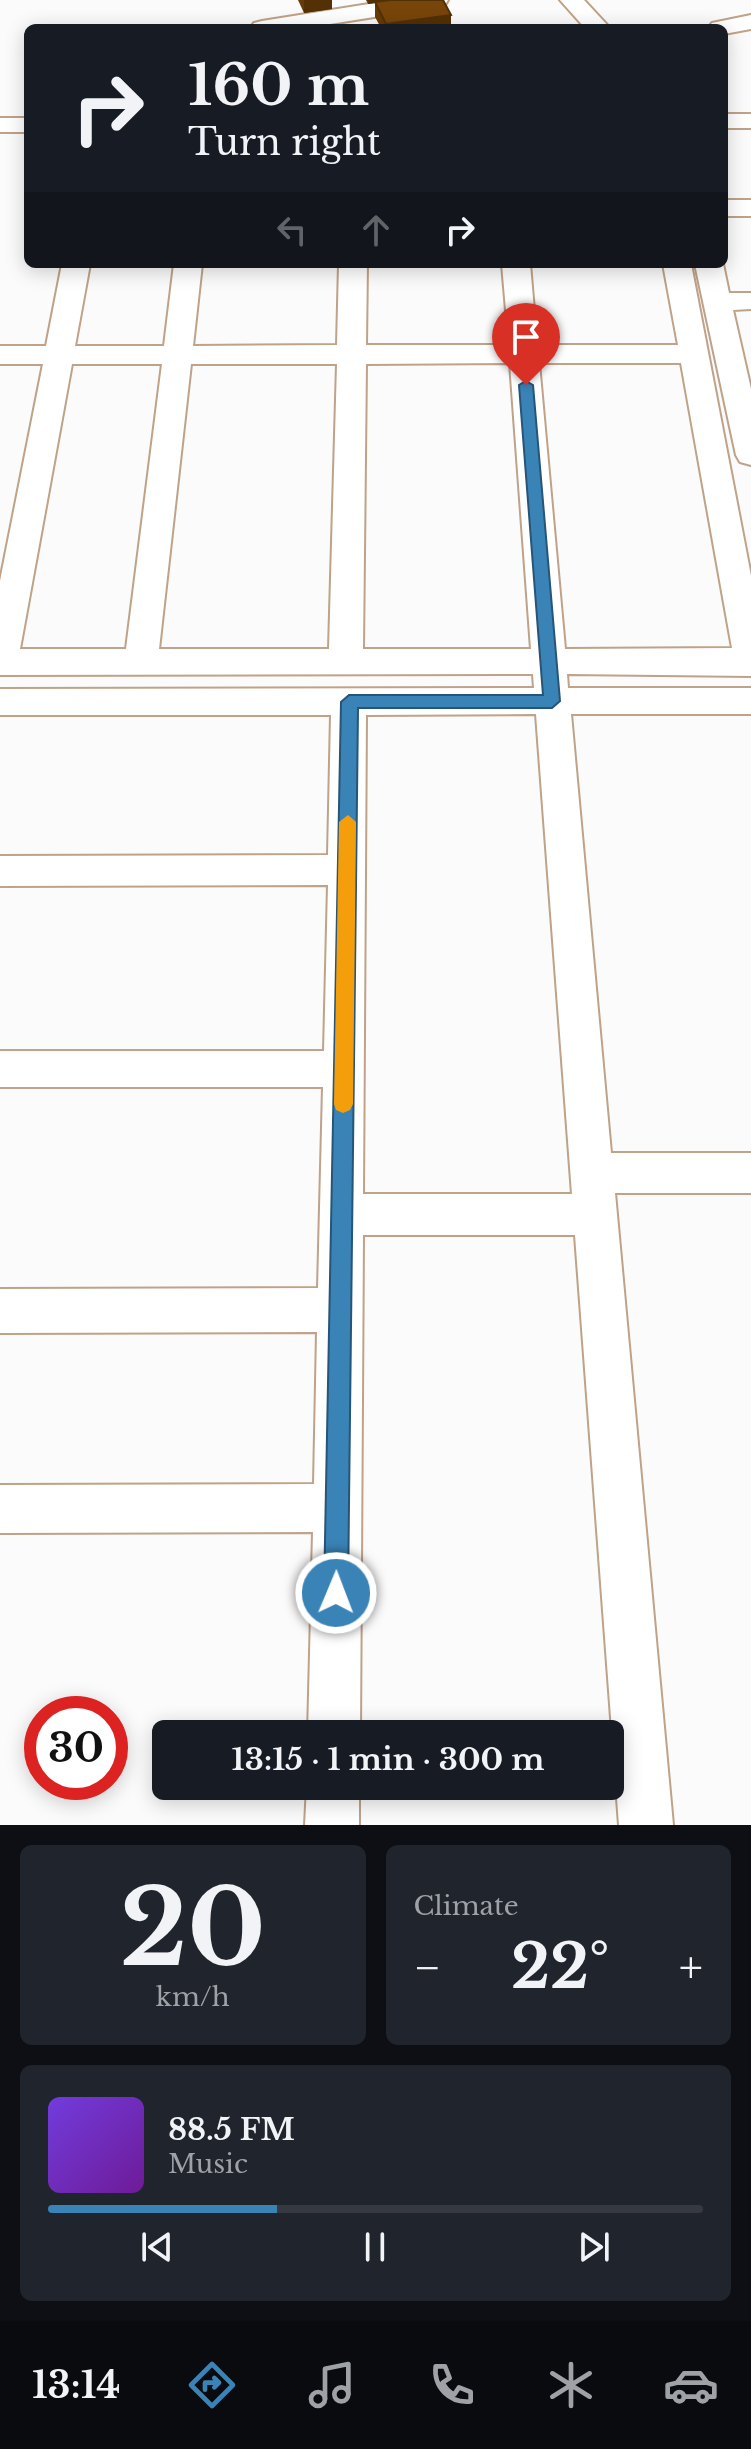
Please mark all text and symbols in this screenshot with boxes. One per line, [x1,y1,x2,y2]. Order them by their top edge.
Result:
text: 160 m [188,51,369,120]
icon: right [56,56,160,160]
text: Turn right [188,120,381,165]
icon: left [270,208,314,252]
icon: ahead [354,208,398,252]
icon: right [438,208,482,252]
pin [492,303,560,385]
icon: arrive [504,315,548,359]
position arrow [294,1551,378,1635]
speed limit sign: 30 [24,1696,128,1800]
text: 13:15 · 1 min · 300 m [232,1741,544,1778]
text: 20 [120,1864,266,1993]
text: Climate [414,1890,519,1922]
text: 22° [511,1930,609,2004]
text: − [414,1940,441,1995]
text: + [679,1940,703,1995]
text: km/h [156,1981,230,2013]
text: 88.5 FM [168,2111,295,2148]
text: Music [168,2148,248,2180]
icon: previous [135,2225,179,2269]
icon: pause [353,2225,397,2269]
icon: next [572,2225,616,2269]
icon: directions [184,2357,240,2413]
icon: music [304,2357,360,2413]
icon: phone [424,2357,480,2413]
icon: climate [543,2357,599,2413]
icon: car [663,2357,719,2413]
text: 13:14 [32,2363,120,2408]

